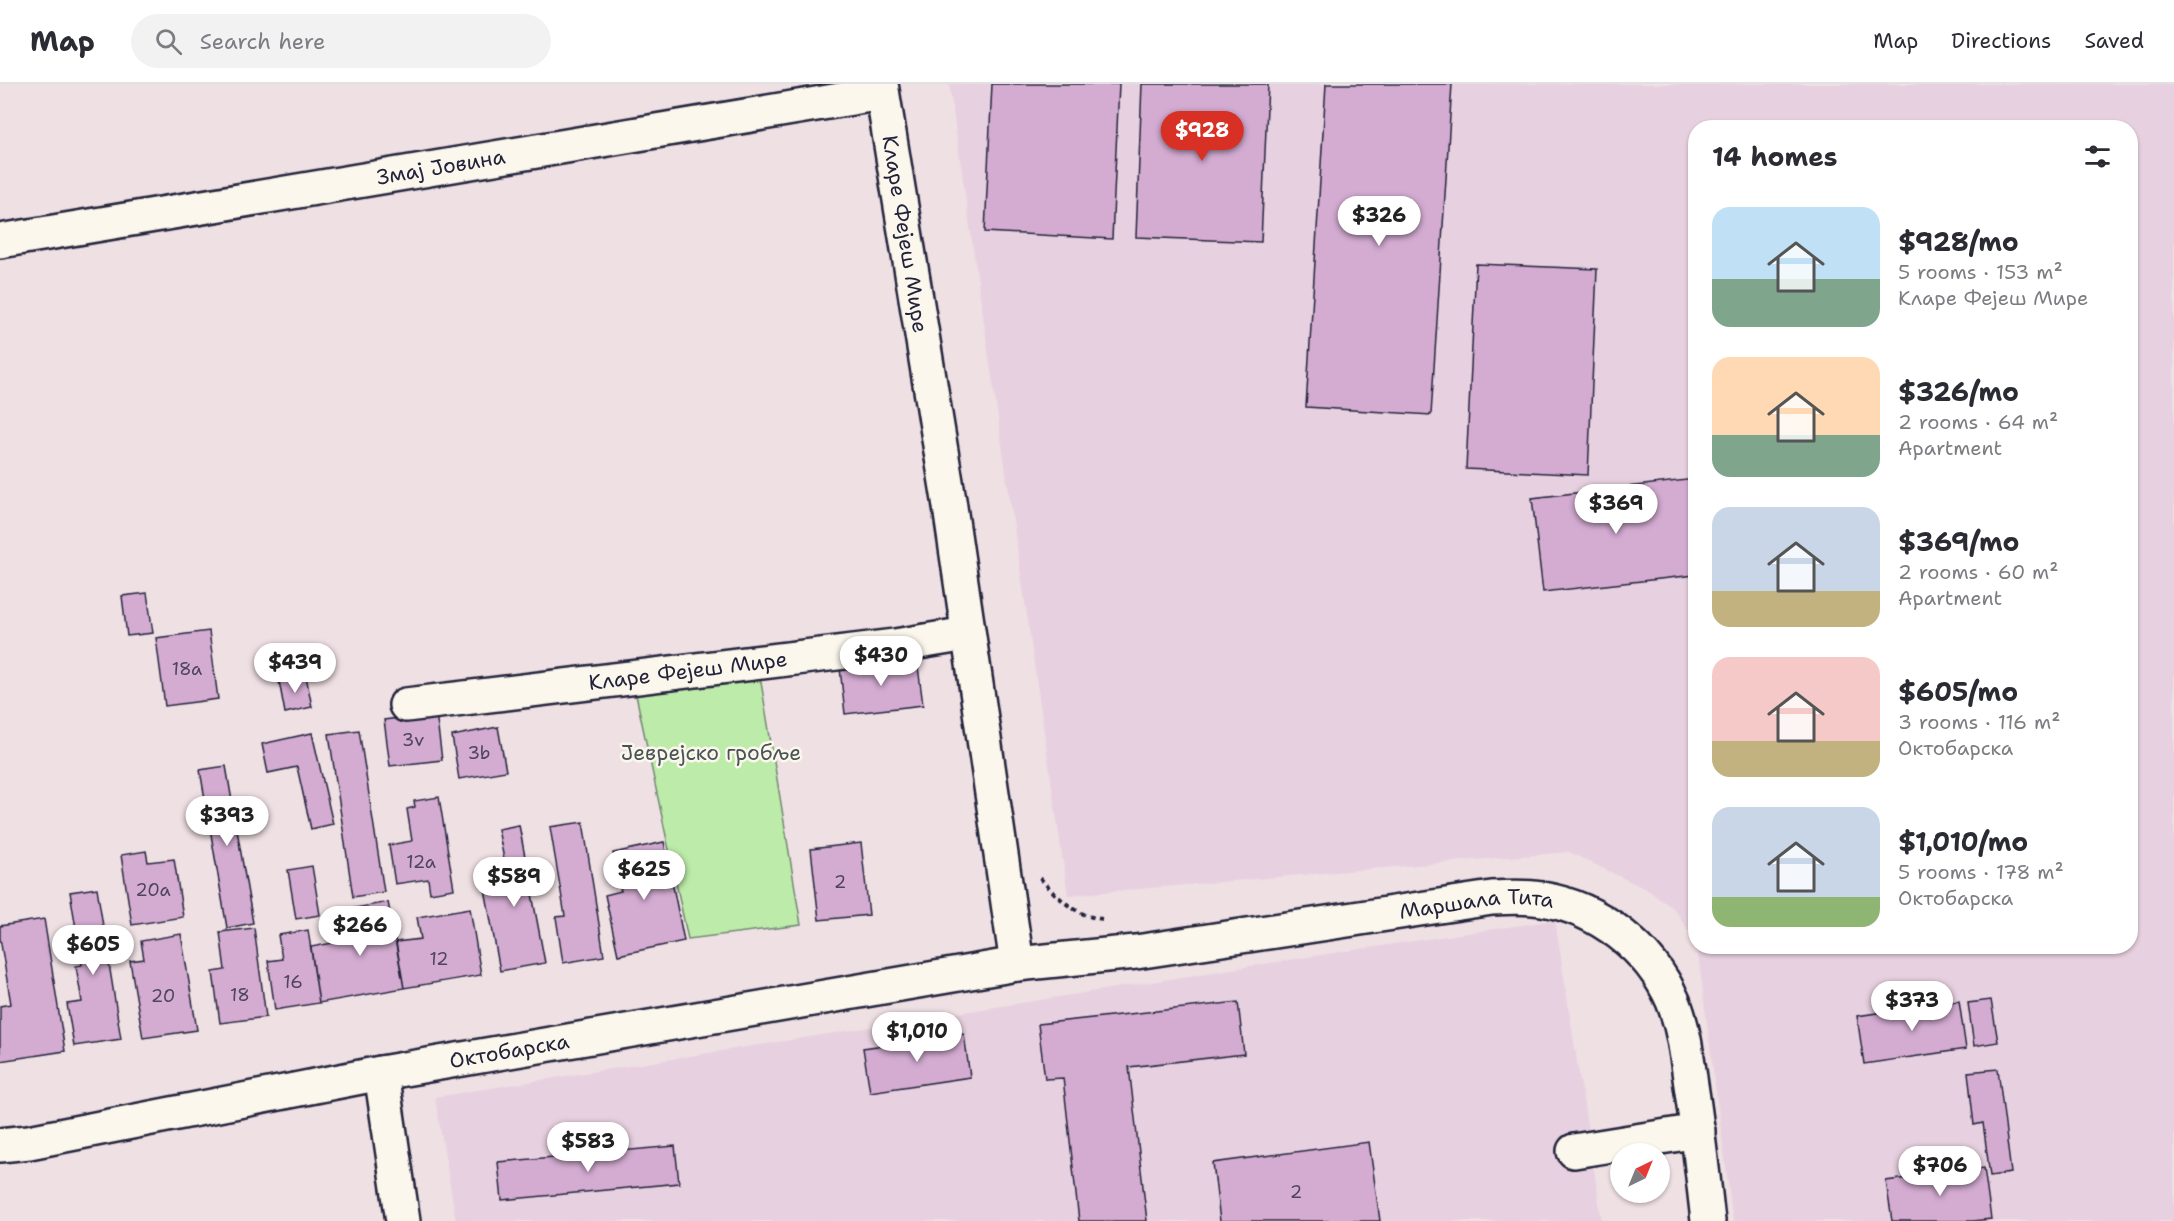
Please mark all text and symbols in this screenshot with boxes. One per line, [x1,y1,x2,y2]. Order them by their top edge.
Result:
search box [131,14,551,68]
text: Map [30,22,95,60]
icon: search [152,25,185,58]
text: Search here [200,27,325,56]
text: Map [1873,27,1918,55]
text: Directions [1951,27,2051,55]
text: Saved [2084,27,2144,55]
pin: $928 [1166,111,1238,162]
text: $928 [1175,117,1229,143]
street label: Кларе Фејеш Мире [876,133,934,335]
text: 14 homes [1712,139,1838,174]
icon: filters [2081,140,2114,173]
street label: Змај Јовина [374,142,507,192]
pin: $326 [1343,196,1415,247]
text: $326 [1352,202,1406,228]
text: $928/mo [1898,224,2019,259]
icon: home [1760,231,1832,303]
text: 5 rooms · 153 m² [1898,259,2063,285]
text: Кларе Фејеш Мире [1898,285,2088,311]
text: $326/mo [1898,374,2019,409]
icon: home [1760,381,1832,453]
text: 2 rooms · 64 m² [1898,409,2058,435]
text: Apartment [1898,435,2002,461]
pin: $369 [1580,484,1652,535]
text: $369 [1589,490,1643,516]
text: $369/mo [1898,524,2019,559]
icon: home [1760,531,1832,603]
text: 2 rooms · 60 m² [1898,559,2058,585]
text: Apartment [1898,585,2002,611]
pin: $430 [845,636,917,687]
text: $430 [854,642,908,668]
pin: $439 [259,643,331,694]
street label: Кларе Фејеш Мире [587,645,789,697]
text: $439 [268,649,322,675]
house number: 18a [172,657,202,681]
text: $605/mo [1898,674,2018,709]
icon: home [1760,681,1832,753]
text: 3 rooms · 116 m² [1898,709,2060,735]
house number: 3v [402,728,424,752]
text: Октобарска [1898,735,2013,761]
park label: Јеврејско гробље [621,739,801,767]
house number: 3b [468,741,490,765]
pin: $393 [191,796,263,847]
text: $393 [200,802,254,828]
text: $1,010/mo [1898,824,2028,859]
icon: home [1760,831,1832,903]
house number: 12a [406,850,436,874]
pin: $625 [608,850,680,901]
text: $625 [617,856,671,882]
pin: $589 [478,857,550,908]
text: 5 rooms · 178 m² [1898,859,2064,885]
text: $589 [487,863,541,889]
house number: 2 [834,870,846,894]
house number: 20a [135,878,171,902]
street label: Маршала Тита [1397,883,1557,926]
text: Октобарска [1898,885,2013,911]
pin: $266 [324,906,396,957]
text: $266 [332,912,388,938]
pin: $605 [57,925,129,976]
text: $605 [66,931,120,957]
house number: 12 [429,947,449,971]
house number: 16 [283,970,303,994]
pin: $373 [1876,981,1948,1032]
house number: 18 [230,983,250,1007]
house number: 20 [151,984,175,1008]
text: $373 [1885,987,1939,1013]
pin: $1,010 [868,1012,966,1063]
text: $1,010 [886,1018,948,1044]
street label: Октобарска [447,1027,571,1075]
pin: $583 [552,1122,624,1173]
text: $583 [561,1128,615,1154]
north arrow [1610,1143,1670,1203]
map controls [1610,1143,1670,1203]
pin: $706 [1904,1146,1976,1197]
text: $706 [1912,1152,1968,1178]
house number: 2 [1290,1180,1302,1204]

